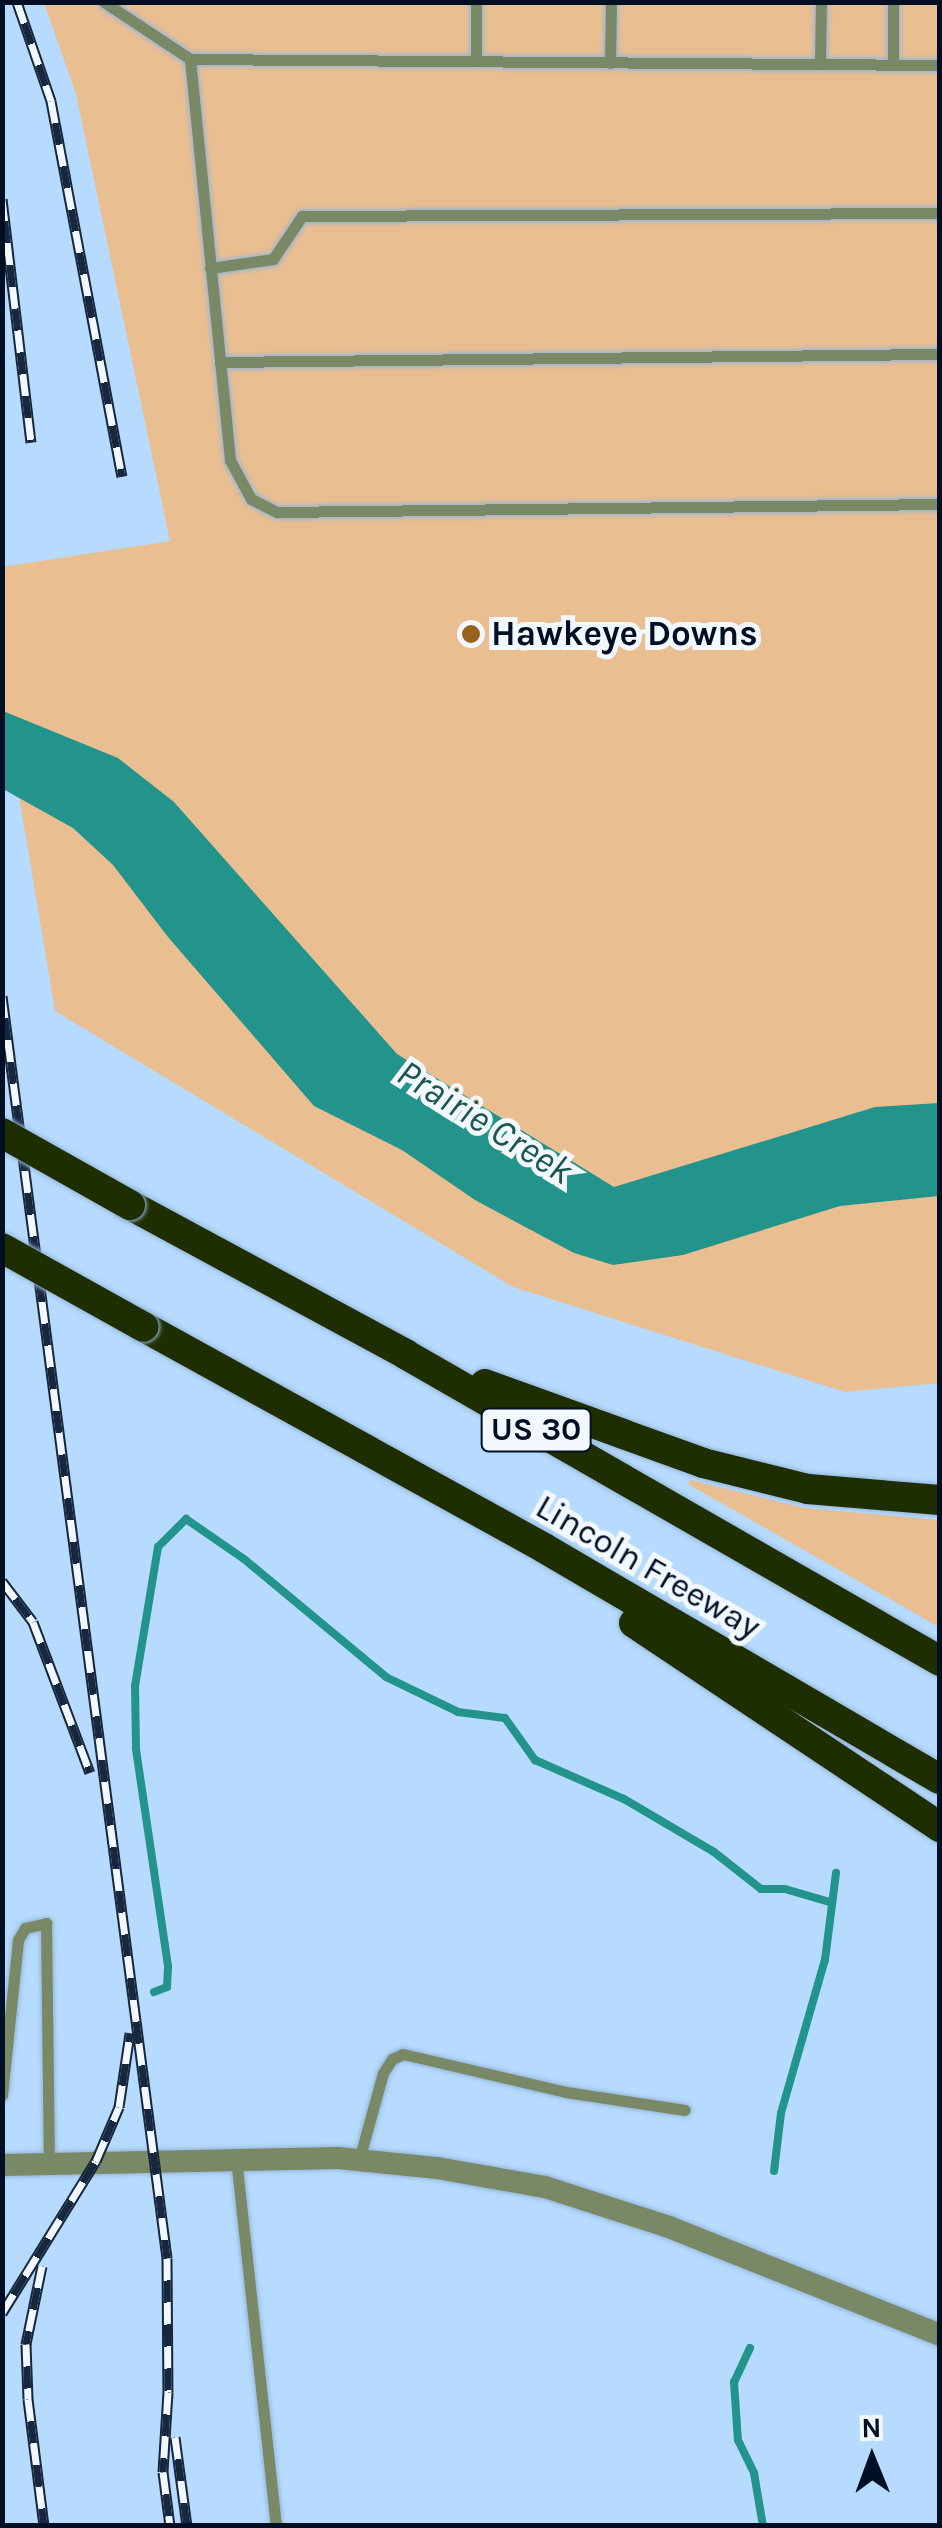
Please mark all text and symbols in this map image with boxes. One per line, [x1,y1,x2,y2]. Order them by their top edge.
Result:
place label: Hawkeye Downs [491,613,758,655]
marker: Hawkeye Downs [460,623,482,645]
water label: Prairie Creek [389,1050,581,1194]
road number: US 30 [478,1403,594,1457]
street label: Lincoln Freeway [528,1486,768,1648]
north arrow [822,2408,922,2508]
text: N [861,2411,882,2444]

